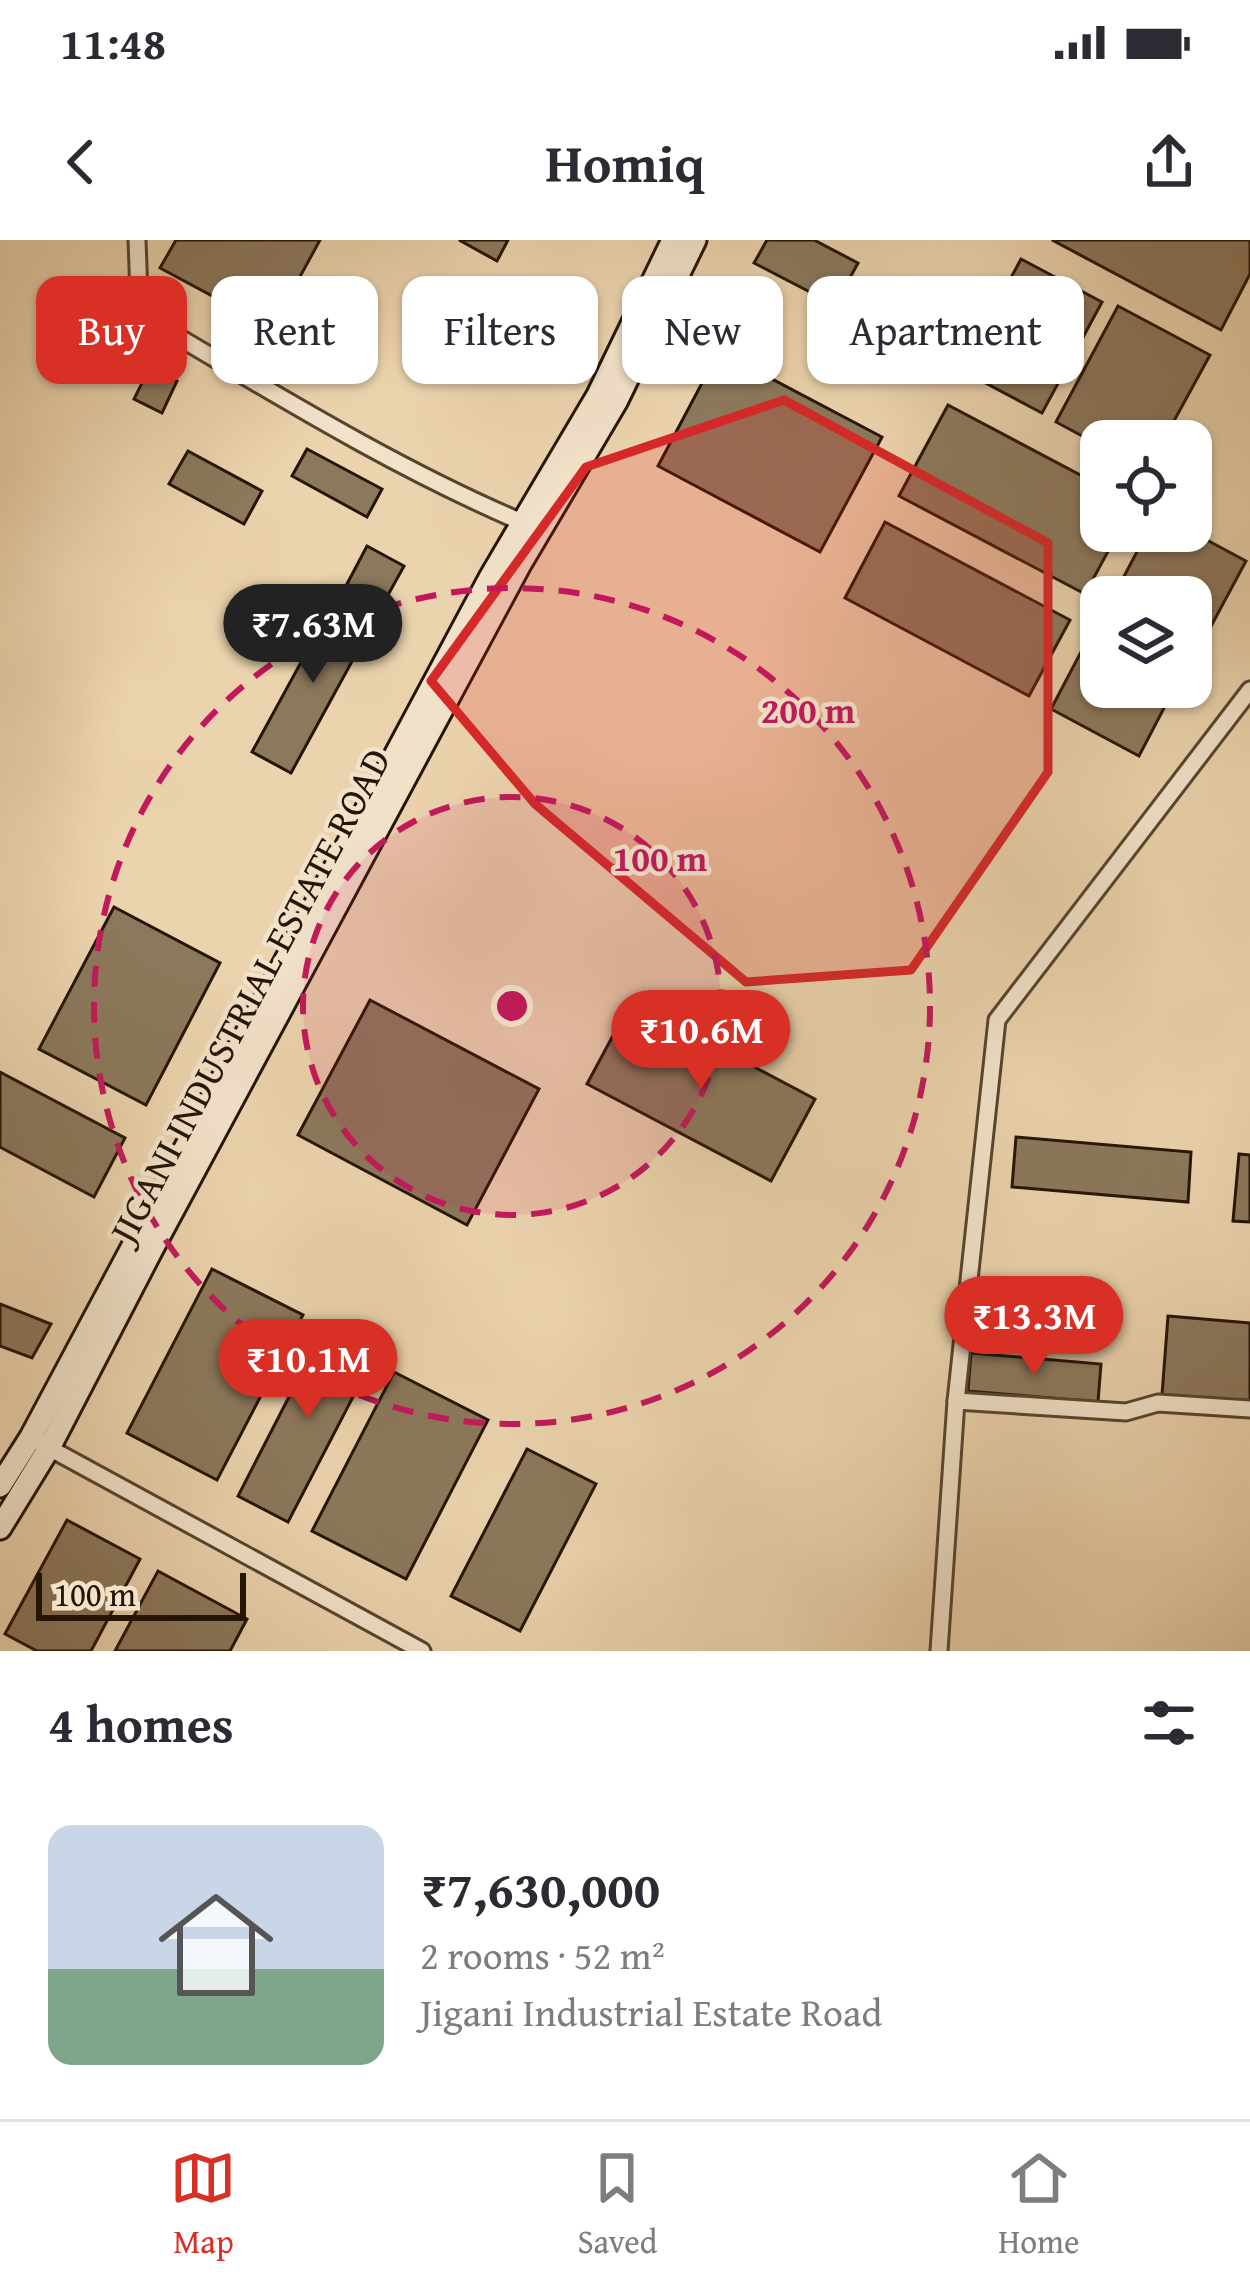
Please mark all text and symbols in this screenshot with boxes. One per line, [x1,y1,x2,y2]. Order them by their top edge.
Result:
text: 11:48 [60,10,166,75]
text: Homiq [545,123,705,202]
icon: back [48,129,114,195]
icon: share [1136,129,1202,195]
chip: Buy [36,276,187,384]
chip: Rent [211,276,378,384]
chip: Filters [402,276,598,384]
chip: New [622,276,783,384]
chip: Apartment [807,276,1084,384]
map controls [1080,420,1212,708]
button: locate [1080,420,1212,552]
button: layers [1080,576,1212,708]
pin: ₹7.63M [215,584,411,686]
text: ₹7.63M [250,594,376,651]
text: 200 m [761,683,856,736]
street label: JIGANI INDUSTRIAL ESTATE ROAD [92,737,404,1257]
text: 100 m [613,831,708,884]
centre of rings [491,985,533,1027]
pin: ₹10.6M [603,990,799,1092]
text: ₹10.6M [638,1000,764,1057]
pin: ₹13.3M [936,1276,1132,1378]
text: ₹13.3M [971,1286,1097,1343]
pin: ₹10.1M [210,1319,406,1421]
text: ₹10.1M [245,1329,371,1386]
scale bar [36,1567,246,1620]
text: 100 m [54,1570,136,1618]
text: 4 homes [48,1686,234,1761]
icon: filters [1136,1690,1202,1756]
text: ₹7,630,000 [420,1851,660,1926]
icon: home [144,1873,288,2017]
text: 2 rooms · 52 m² [420,1926,665,1983]
text: Jigani Industrial Estate Road [420,1983,882,2040]
tab: Map [170,2145,236,2265]
tab: Saved [577,2145,657,2265]
tab: Home [998,2145,1080,2265]

